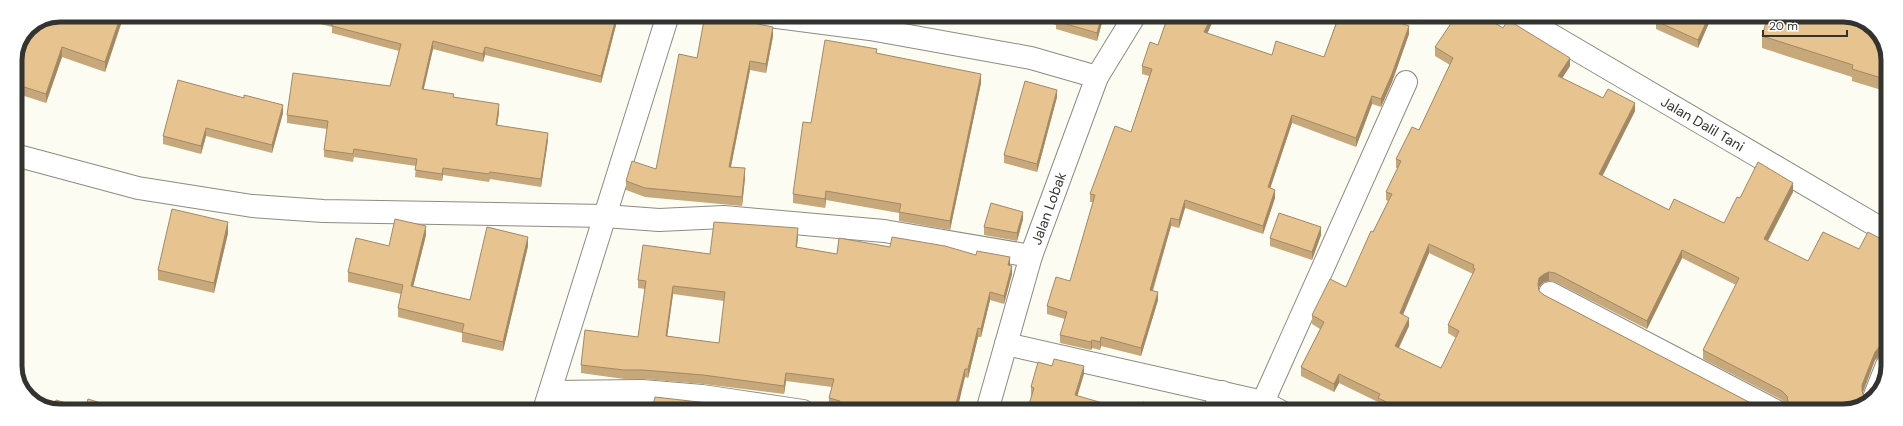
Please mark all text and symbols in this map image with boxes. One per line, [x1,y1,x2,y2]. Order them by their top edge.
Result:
scale bar [1763,12,1847,38]
text: 20 m [1769,18,1798,34]
street label: Jalan Dalil Tani [1658,92,1748,155]
street label: Jalan Lobak [1027,169,1070,247]

